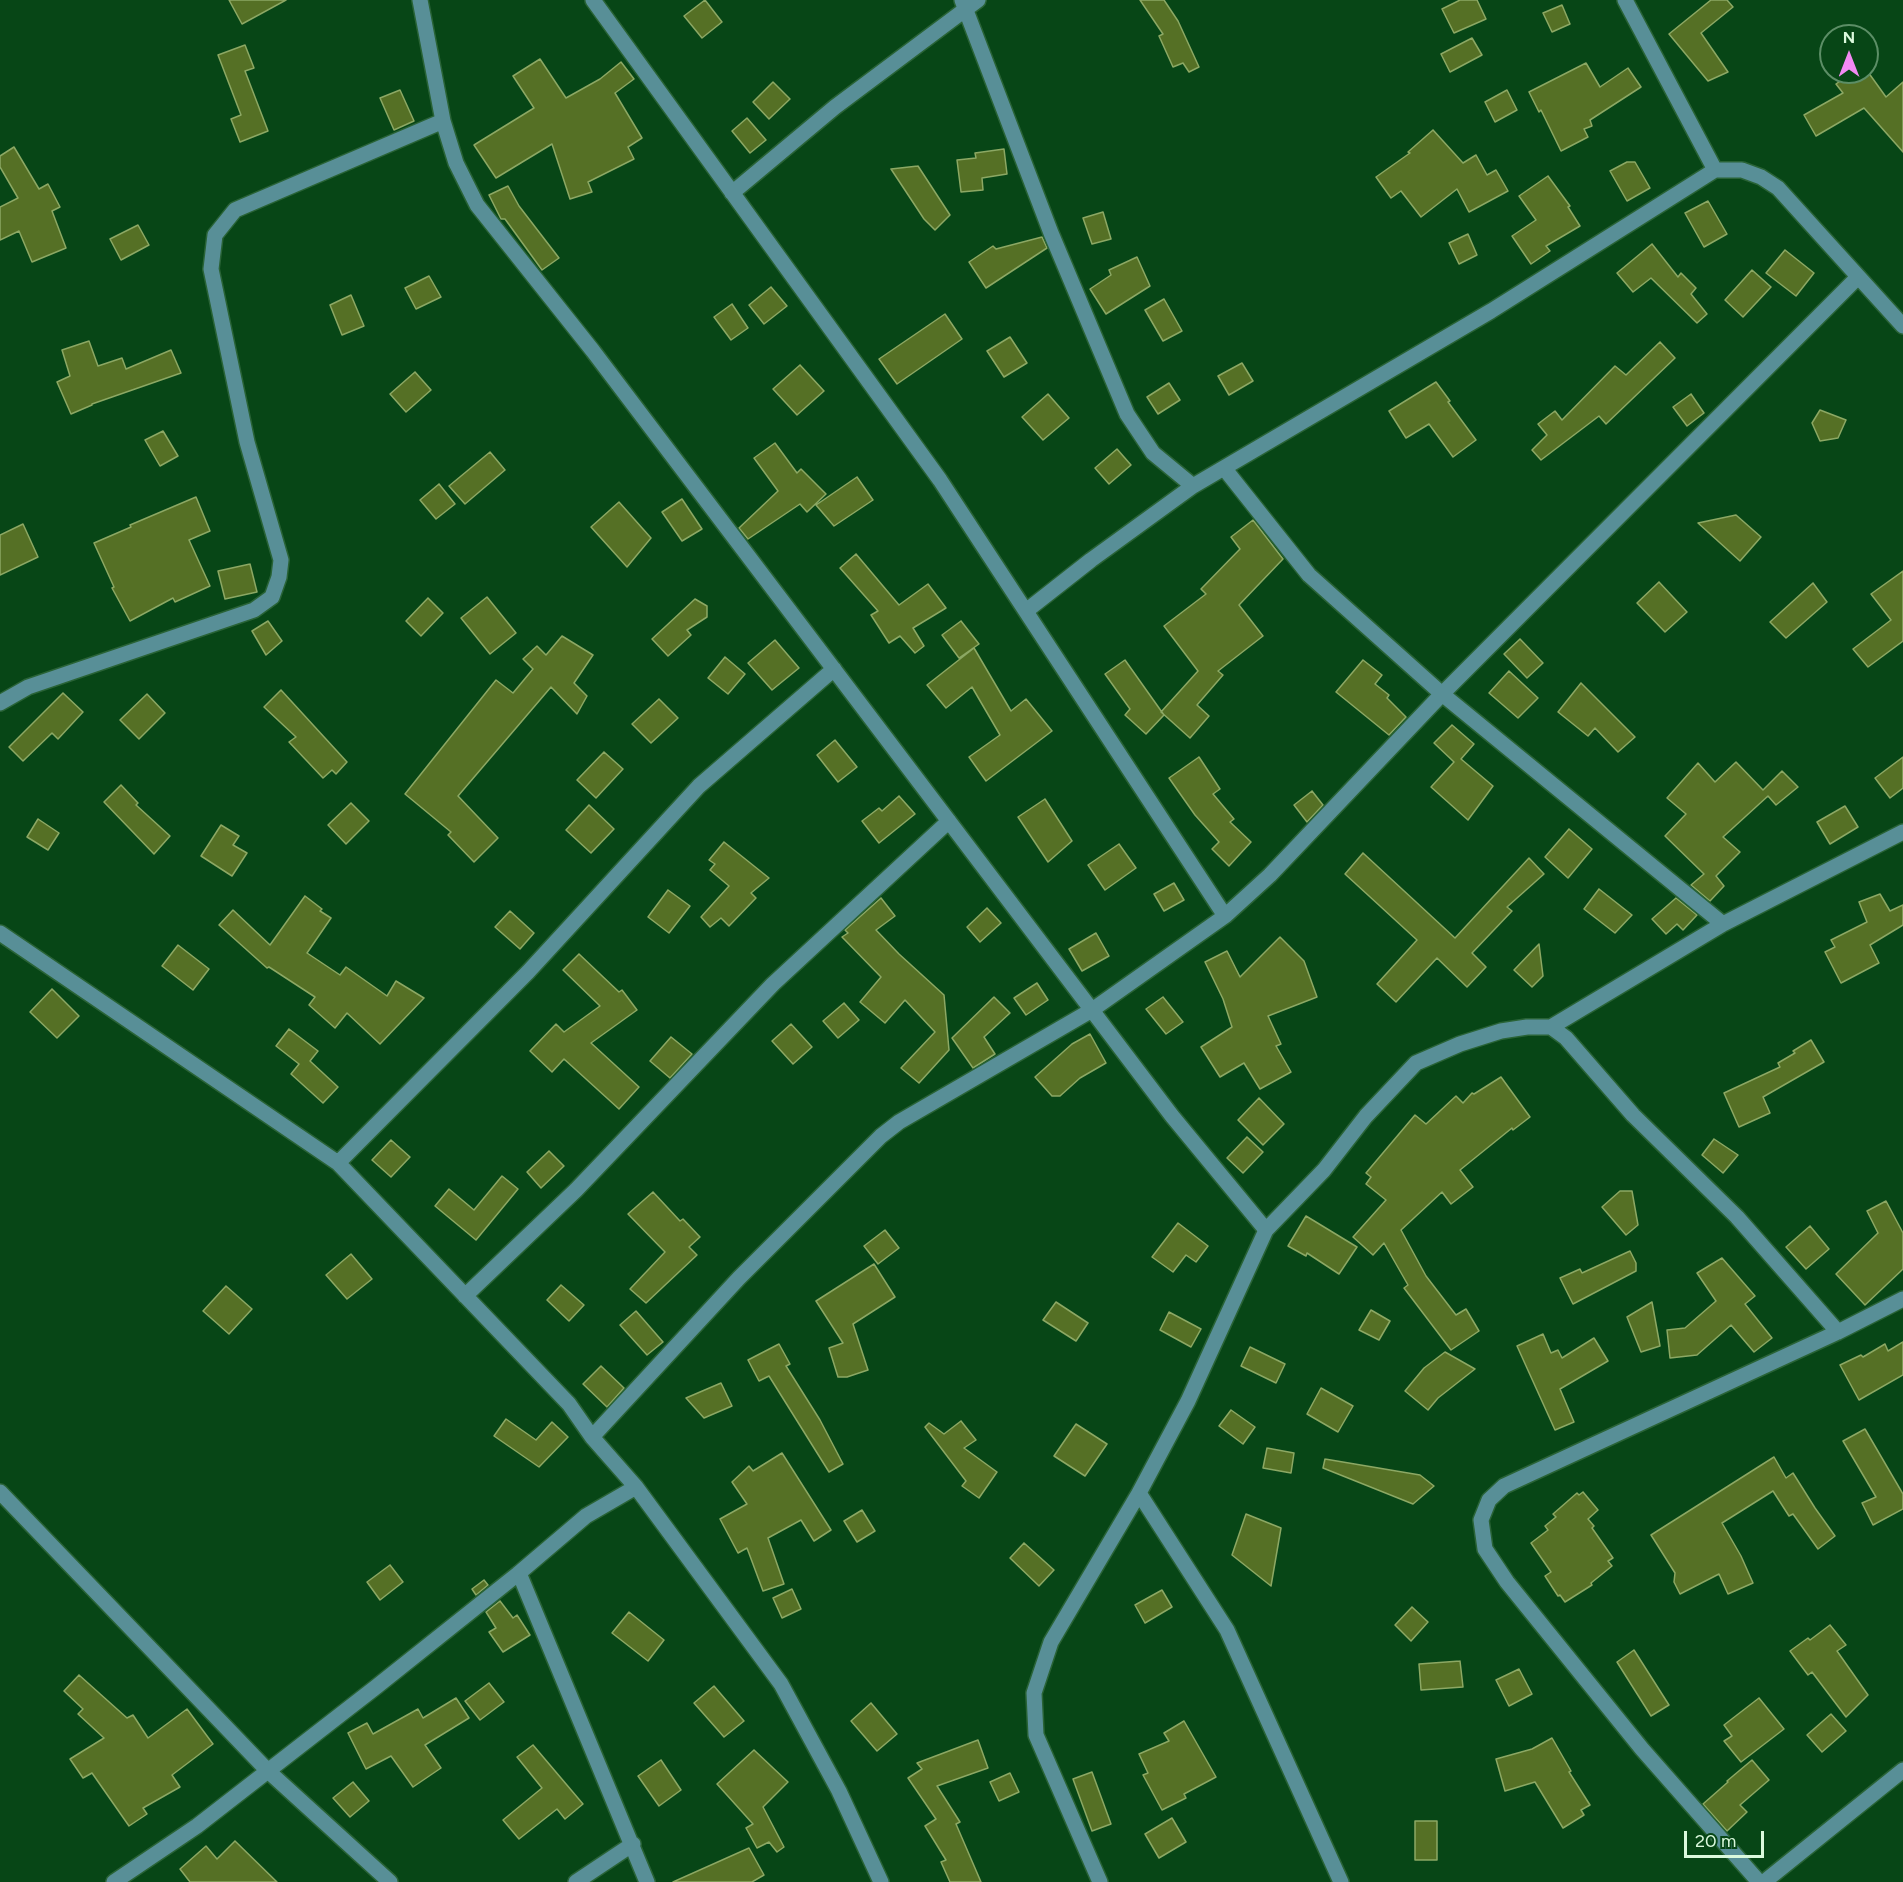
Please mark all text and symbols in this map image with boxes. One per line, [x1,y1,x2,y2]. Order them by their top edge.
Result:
north arrow [1819,24,1879,84]
text: N [1843,28,1855,47]
scale bar [1687,1819,1766,1857]
text: 20 m [1695,1830,1736,1852]

